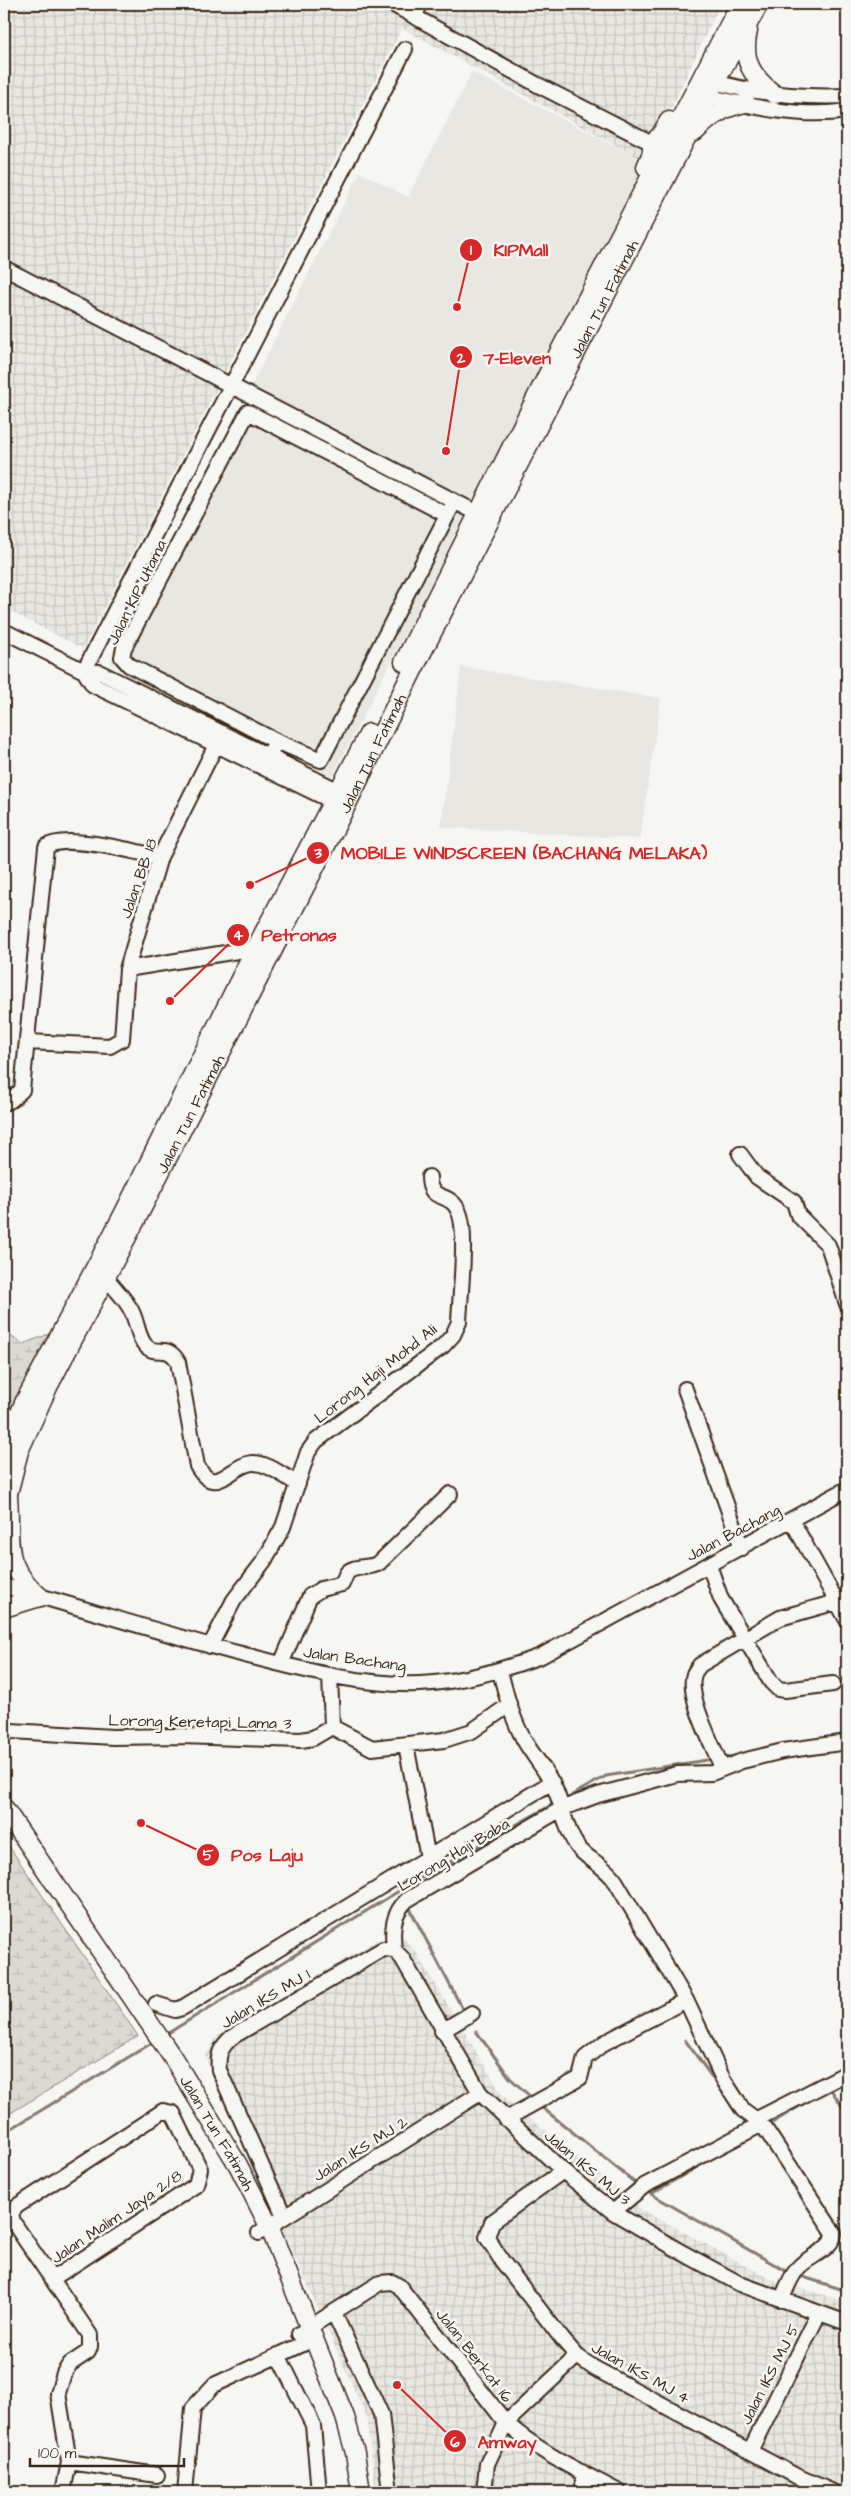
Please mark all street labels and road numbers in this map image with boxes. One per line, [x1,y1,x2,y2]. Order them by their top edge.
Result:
street label: Jalan Tun Fatimah [565,236,644,363]
street label: Jalan KIP Utama [102,536,172,649]
street label: Jalan Tun Fatimah [334,690,412,817]
street label: Jalan BB 18 [115,835,163,921]
street label: Jalan Tun Fatimah [151,1051,230,1178]
street label: Lorong Haji Mohd Ali [310,1319,443,1429]
street label: Jalan Bachang [683,1499,785,1568]
street label: Jalan Bachang [302,1641,408,1678]
street label: Lorong Keretapi Lama 3 [108,1709,292,1736]
street label: Lorong Haji Baba [394,1813,514,1898]
street label: Jalan IKS MJ 1 [217,1964,314,2034]
street label: Jalan Tun Fatimah [174,2071,259,2195]
street label: Jalan IKS MJ 2 [309,2111,412,2187]
street label: Jalan IKS MJ 3 [539,2125,635,2210]
street label: Jalan Malim Jaya 2/8 [47,2165,187,2270]
street label: Jalan Berkat 16 [431,2304,518,2407]
street label: Jalan IKS MJ 5 [735,2320,805,2428]
street label: Jalan IKS MJ 4 [587,2337,694,2409]

